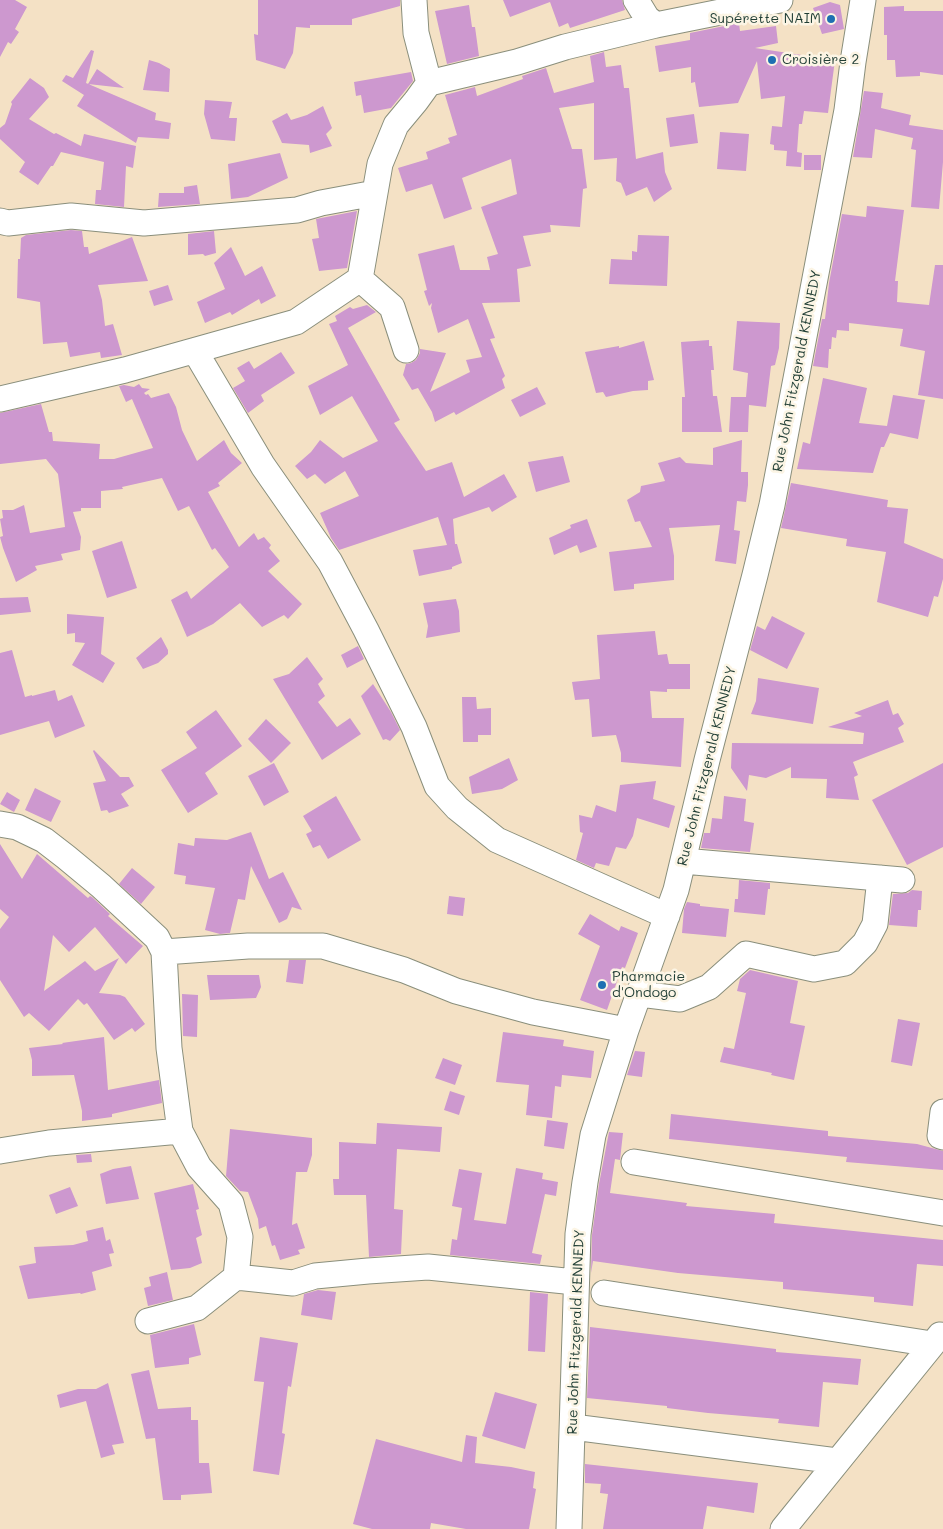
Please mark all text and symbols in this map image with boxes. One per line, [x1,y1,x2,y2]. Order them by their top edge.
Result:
place label: Supérette NAIM [710,11,821,27]
marker: Supérette NAIM [825,13,837,25]
place label: Croisière 2 [782,52,859,68]
marker: Croisière 2 [766,54,778,66]
street label: Rue John Fitzgerald KENNEDY [769,269,825,473]
street label: Rue John Fitzgerald KENNEDY [674,664,740,868]
place label: Pharmacie d'Ondogo [612,969,685,1002]
marker: Pharmacie d'Ondogo [596,979,608,991]
street label: Rue John Fitzgerald KENNEDY [564,1229,588,1435]

